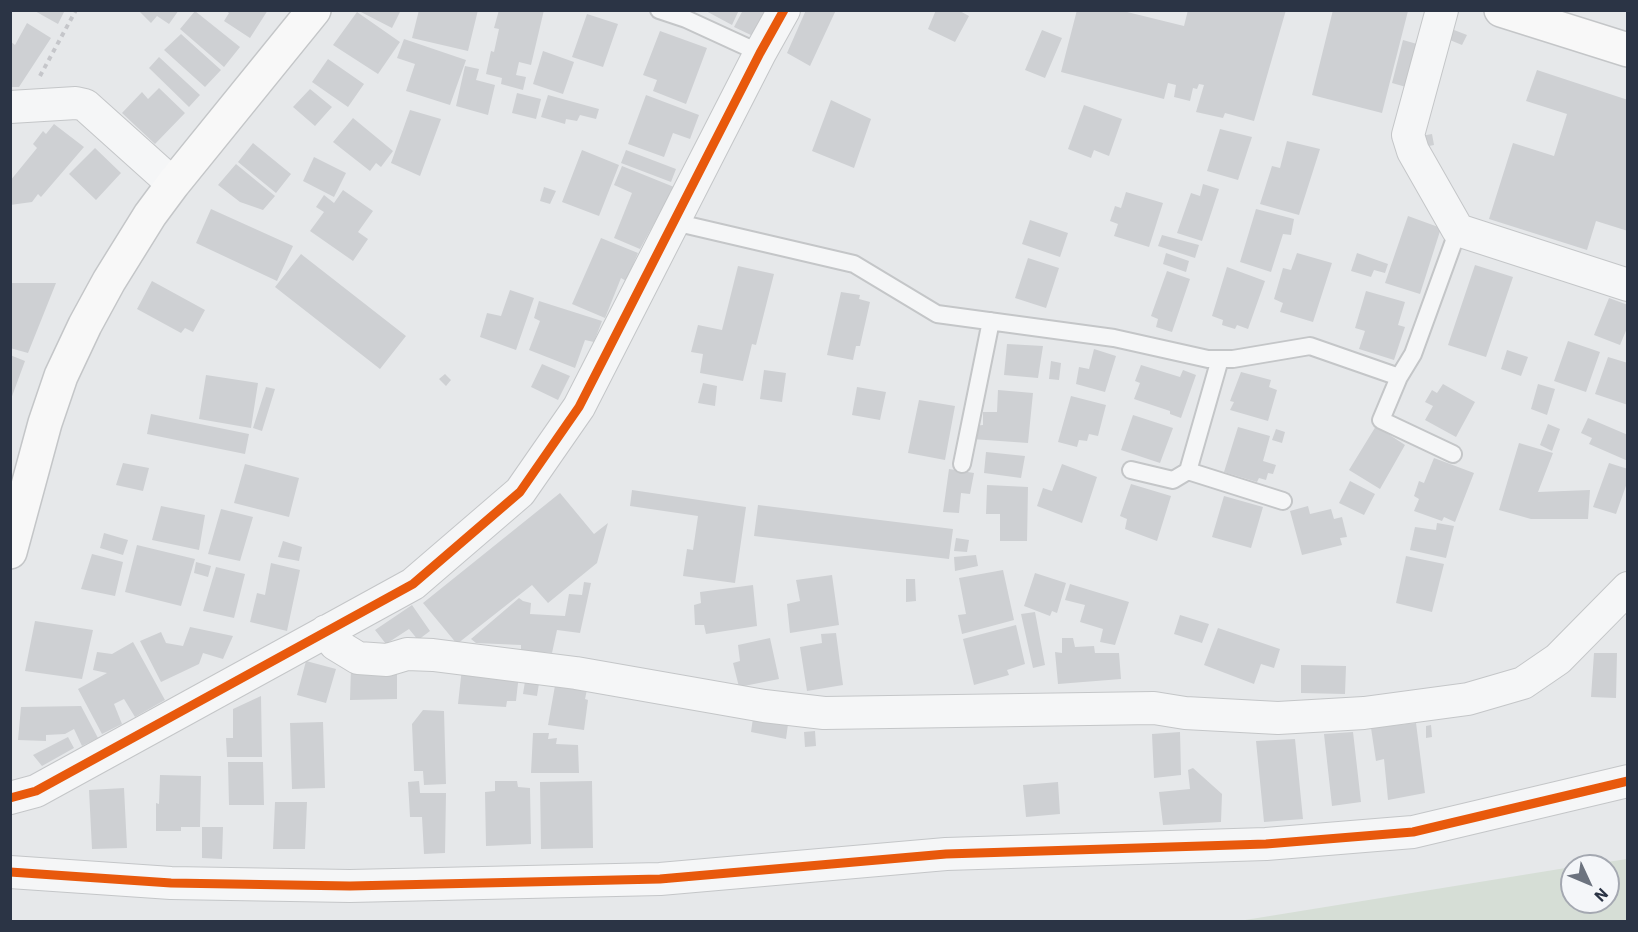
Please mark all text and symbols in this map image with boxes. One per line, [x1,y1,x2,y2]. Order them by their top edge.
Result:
north arrow [1560,854,1620,914]
text: N [1590,884,1613,906]

